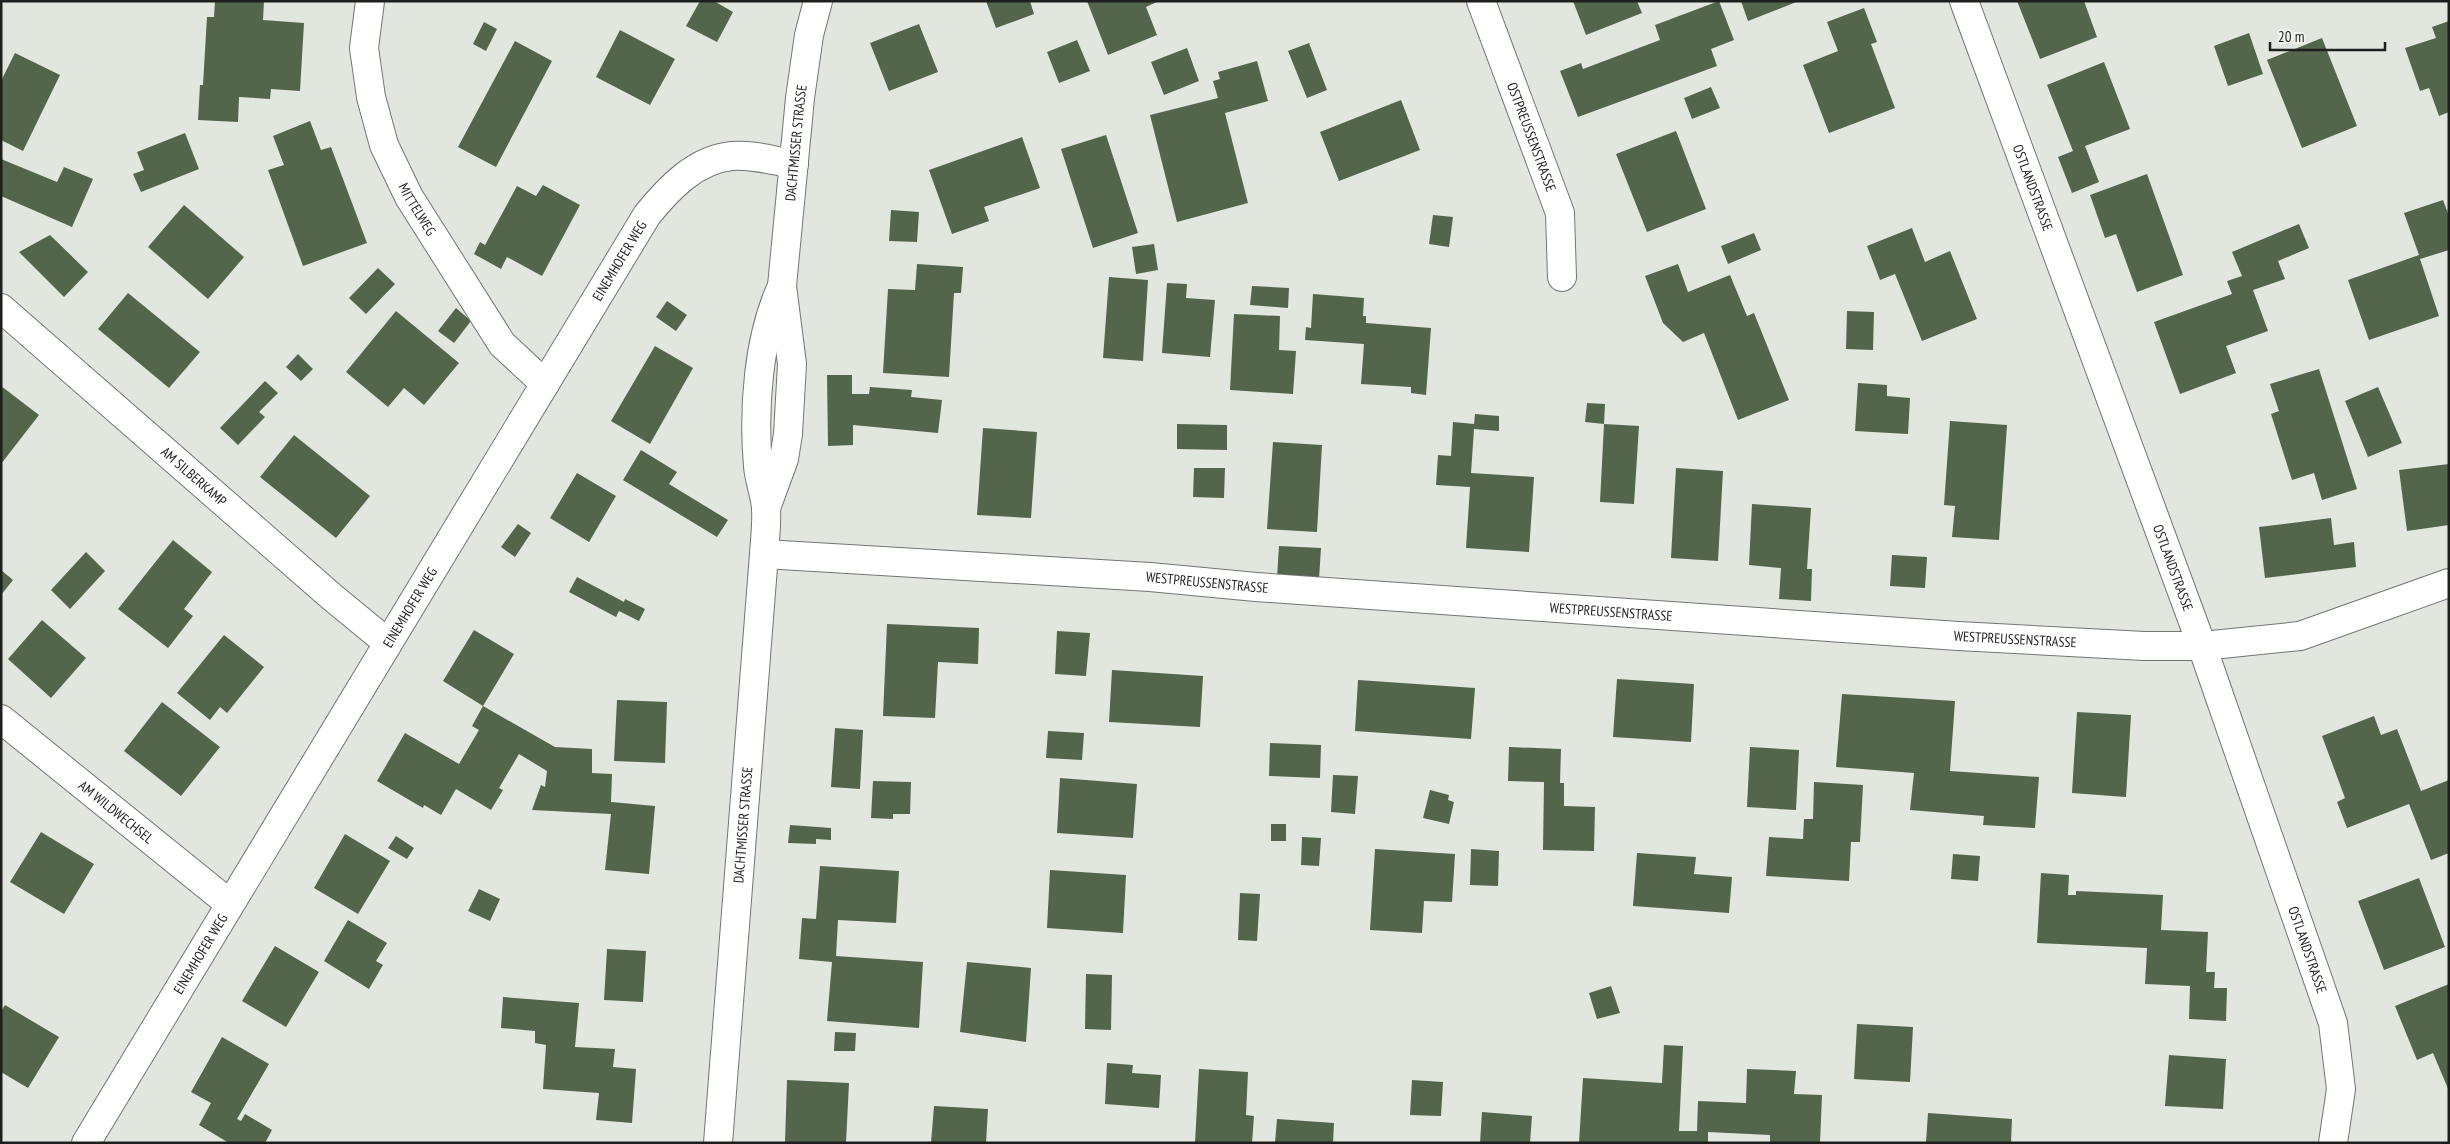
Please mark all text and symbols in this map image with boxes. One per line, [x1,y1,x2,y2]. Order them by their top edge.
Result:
scale bar [2270,20,2385,52]
text: 20 m [2278,27,2304,46]
street label: OSTPREUSSENSTRASSE [1503,80,1560,194]
street label: DACHTMISSER STRASSE [781,84,811,202]
street label: OSTLANDSTRASSE [2009,142,2057,233]
street label: MITTELWEG [395,180,440,239]
street label: EINEMHOFER WEG [588,217,651,304]
street label: AM SILBERKAMP [157,443,230,510]
street label: OSTLANDSTRASSE [2149,522,2197,613]
street label: EINEMHOFER WEG [379,564,441,651]
street label: WESTPREUSSENSTRASSE [1145,568,1269,597]
street label: WESTPREUSSENSTRASSE [1549,599,1673,625]
street label: WESTPREUSSENSTRASSE [1953,627,2077,651]
street label: DACHTMISSER STRASSE [729,766,756,884]
street label: AM WILDWECHSEL [75,776,157,848]
street label: OSTLANDSTRASSE [2284,904,2331,995]
street label: EINEMHOFER WEG [169,910,232,997]

